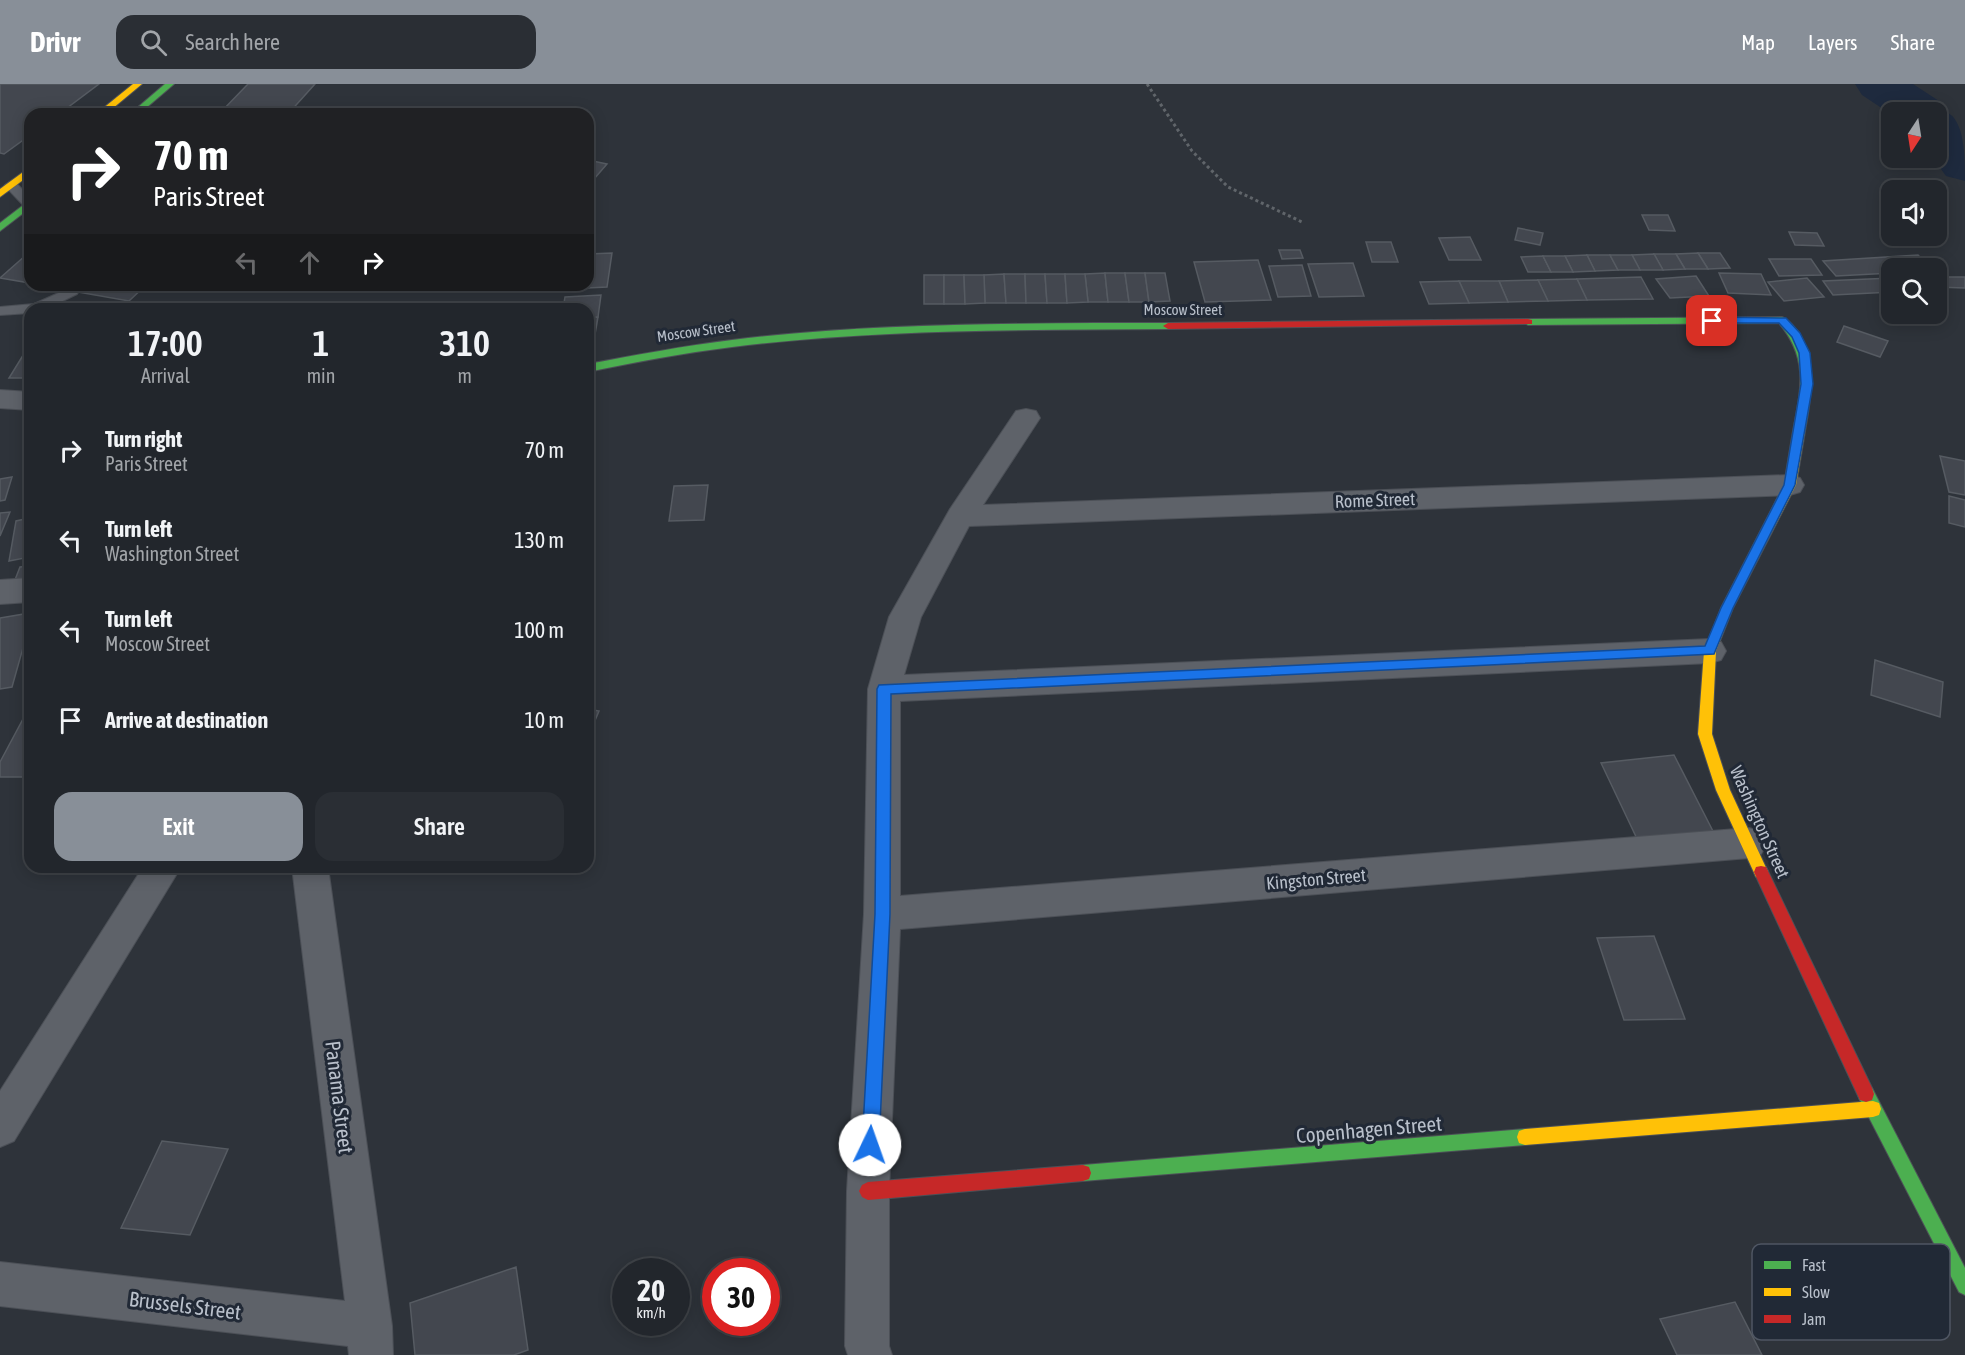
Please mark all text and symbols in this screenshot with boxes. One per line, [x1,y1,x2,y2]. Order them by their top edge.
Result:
search box [116,15,536,69]
text: Drivr [30,26,80,58]
icon: search [137,26,170,59]
text: Search here [185,29,280,55]
text: Map [1741,30,1775,54]
text: Layers [1808,30,1858,54]
text: Share [1891,30,1935,54]
north arrow [1881,102,1947,168]
map controls [1881,102,1947,324]
text: 70 m [153,131,228,179]
icon: right [54,132,132,210]
button: sound [1881,180,1947,246]
text: Paris Street [153,181,265,212]
icon: left [230,246,263,279]
icon: ahead [293,246,326,279]
icon: right [356,246,389,279]
button: search [1881,258,1947,324]
pin [1686,295,1737,346]
street label: Moscow Street [1144,301,1222,318]
icon: arrive [1695,304,1728,337]
street label: Moscow Street [656,317,736,345]
text: 17:00 [128,322,203,364]
text: 1 [313,322,329,364]
text: 310 [439,322,490,364]
text: Arrival [141,364,190,387]
text: min [307,364,335,387]
text: m [457,364,472,387]
text: Turn right [105,426,182,452]
icon: right [54,434,87,467]
text: 70 m [524,437,564,463]
text: Paris Street [105,452,188,475]
street label: Rome Street [1334,488,1416,512]
text: Turn left [105,516,172,542]
icon: left [54,524,87,557]
text: 130 m [514,527,564,553]
text: Washington Street [105,542,239,565]
text: Turn left [105,606,172,632]
icon: left [54,614,87,647]
text: 100 m [514,617,564,643]
text: Moscow Street [105,632,210,655]
icon: arrive [54,704,87,737]
text: Arrive at destination [105,707,268,733]
text: 10 m [524,707,564,733]
street label: Washington Street [1726,763,1794,881]
button: Exit [54,792,303,861]
button: Share [315,792,564,861]
street label: Kingston Street [1265,864,1367,894]
street label: Panama Street [321,1039,359,1155]
street label: Copenhagen Street [1295,1111,1443,1147]
position arrow [838,1113,902,1177]
legend [1752,1244,1950,1340]
text: Fast [1802,1256,1826,1274]
speed limit sign: 30 [702,1258,780,1336]
text: 20 [637,1273,665,1307]
text: Slow [1802,1283,1830,1301]
street label: Brussels Street [128,1286,242,1324]
text: km/h [636,1304,666,1321]
text: Jam [1802,1310,1826,1328]

